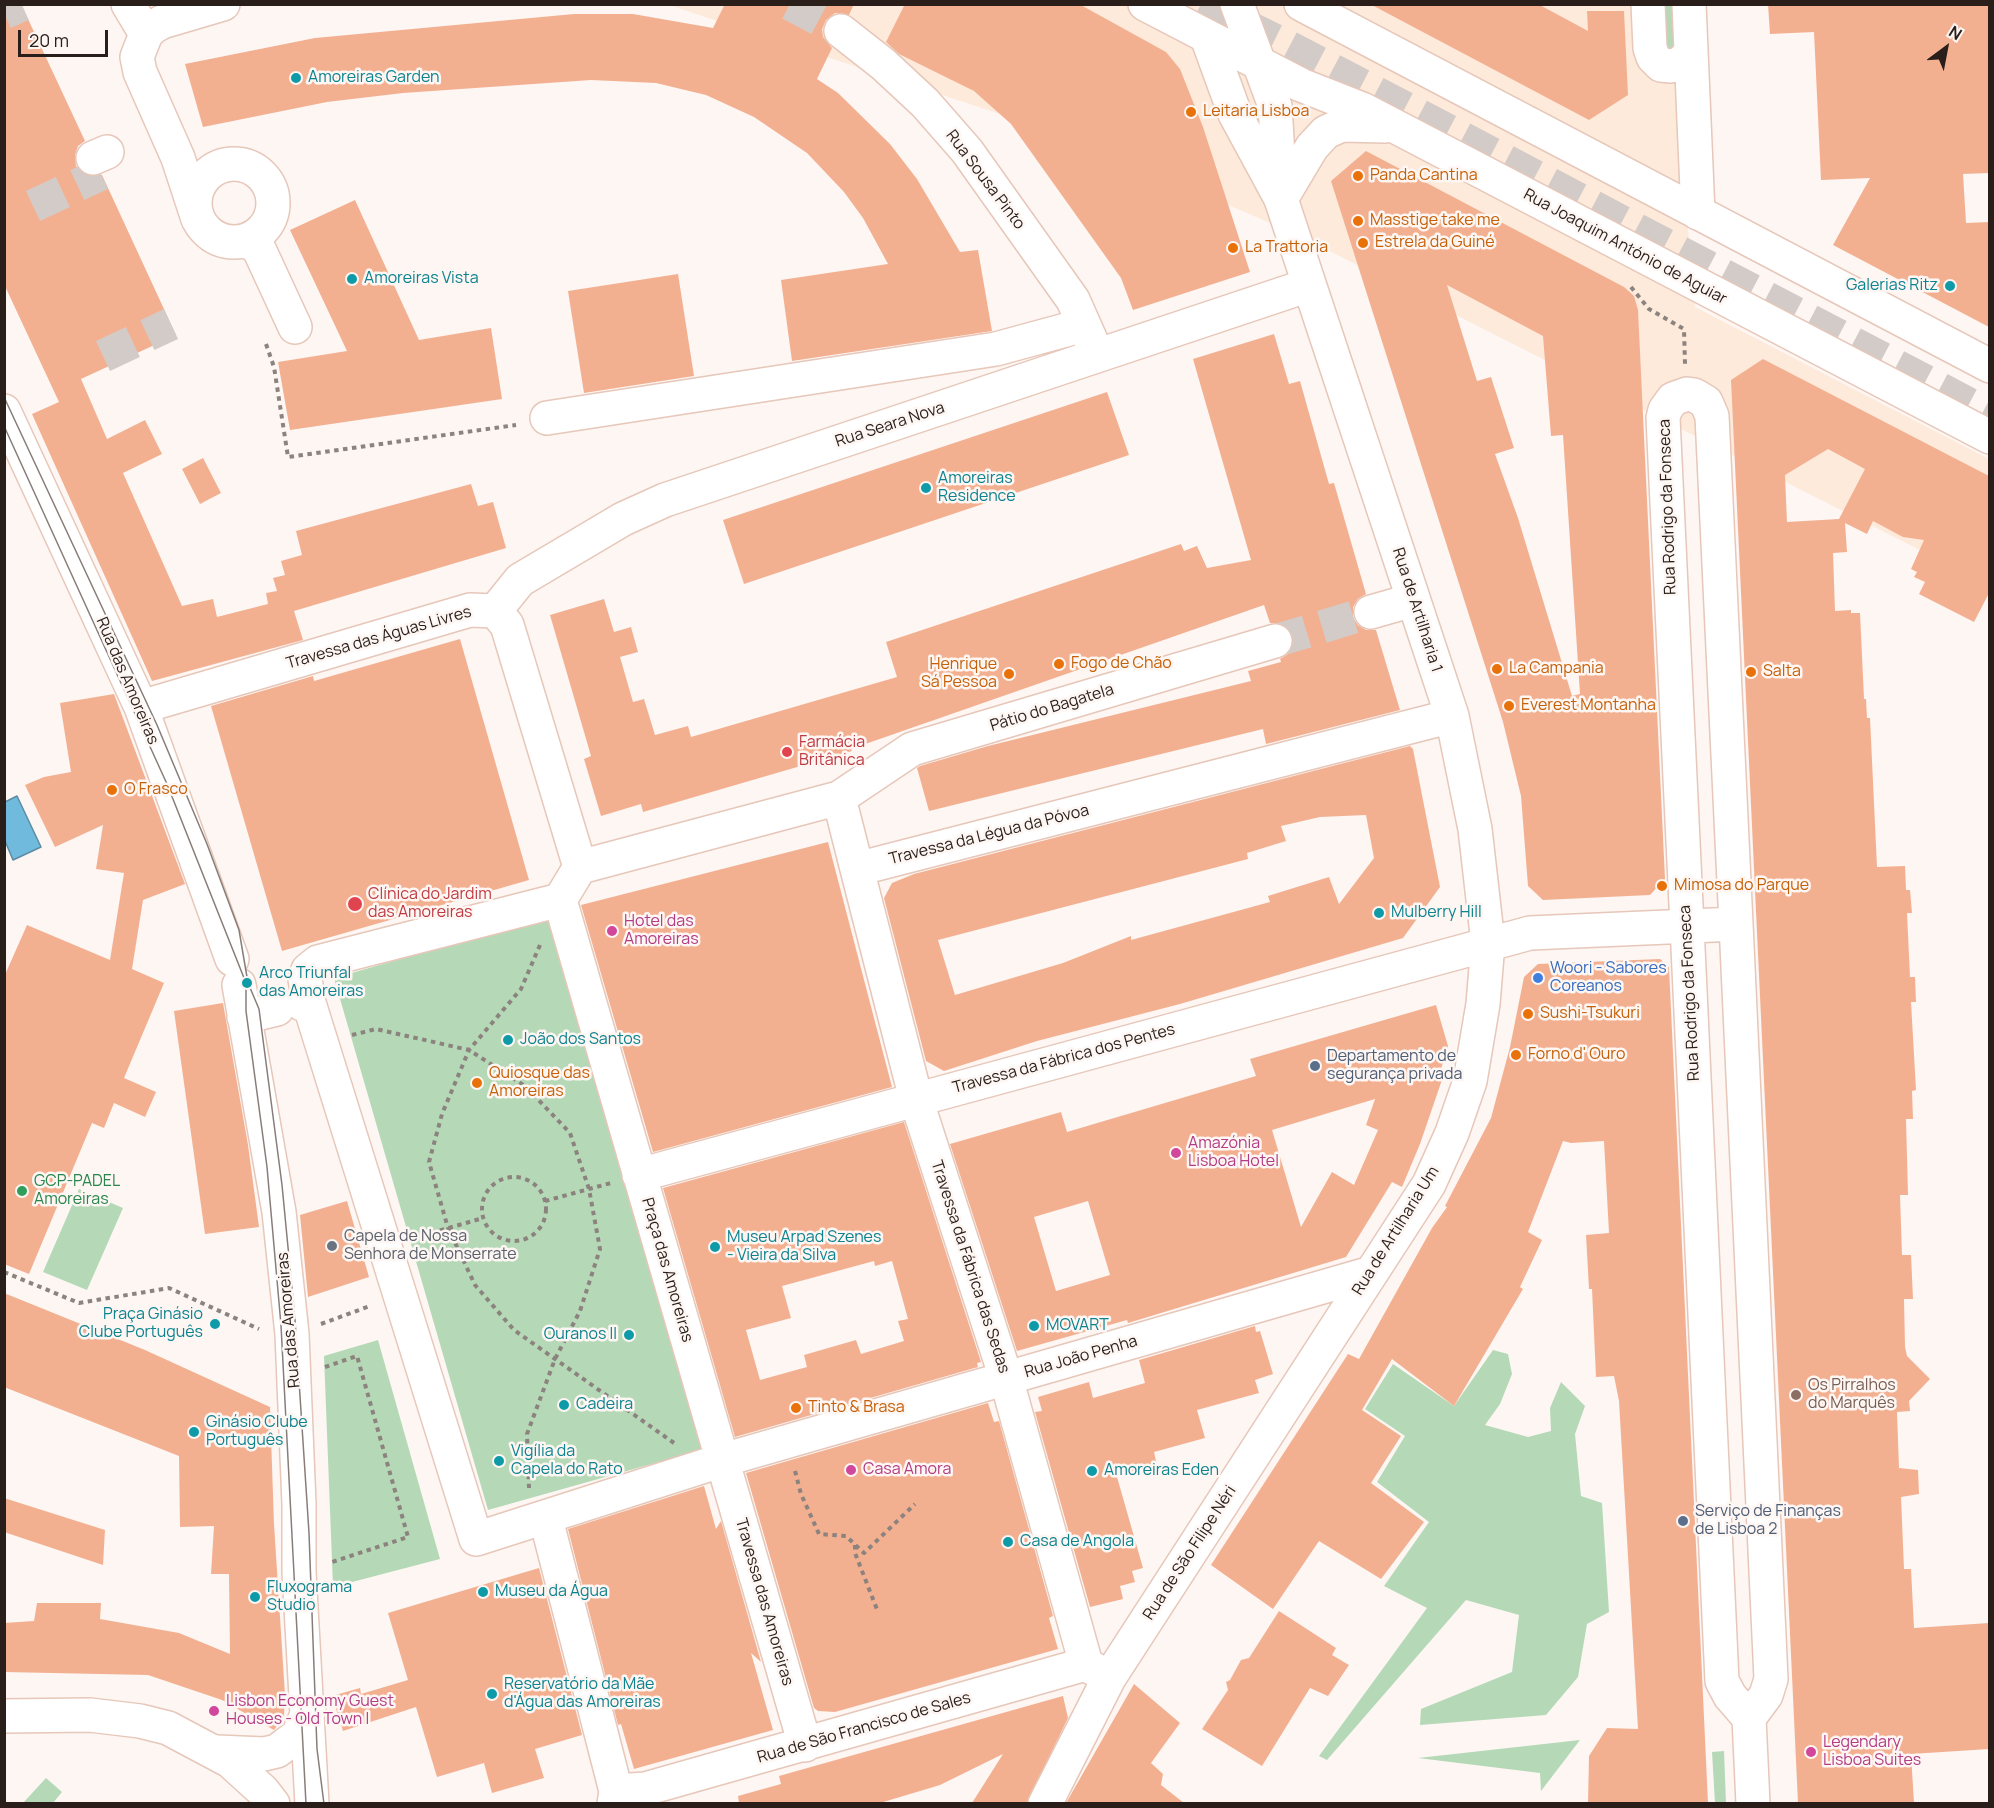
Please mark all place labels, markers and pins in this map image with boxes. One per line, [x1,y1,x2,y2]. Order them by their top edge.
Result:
place label: Amoreiras Garden [308,68,440,88]
marker: Amoreiras Garden [289,71,303,85]
place label: Leitaria Lisboa [1203,102,1309,122]
marker: Leitaria Lisboa [1184,105,1198,119]
place label: Panda Cantina [1370,166,1478,186]
marker: Panda Cantina [1351,169,1365,183]
place label: Masstige take me [1370,211,1500,231]
marker: Masstige take me [1351,214,1365,228]
place label: Estrela da Guiné [1375,233,1495,253]
marker: Estrela da Guiné [1356,236,1370,250]
place label: La Trattoria [1245,238,1328,258]
marker: La Trattoria [1226,241,1240,255]
place label: Amoreiras Vista [364,269,479,289]
marker: Amoreiras Vista [345,272,359,286]
place label: Galerias Ritz [1846,276,1938,296]
marker: Galerias Ritz [1943,279,1957,293]
place label: Amoreiras Residence [938,469,1016,507]
marker: Amoreiras Residence [919,481,933,495]
place label: Fogo de Chão [1071,654,1172,674]
place label: Henrique Sá Pessoa [921,655,997,693]
marker: Fogo de Chão [1052,657,1066,671]
place label: La Campania [1509,659,1604,679]
marker: La Campania [1490,662,1504,676]
place label: Salta [1763,662,1801,682]
marker: Salta [1744,665,1758,679]
marker: Henrique Sá Pessoa [1002,667,1016,681]
place label: Everest Montanha [1521,696,1656,716]
marker: Everest Montanha [1502,699,1516,713]
place label: Farmácia Britânica [799,733,865,771]
marker: Farmácia Britânica [780,745,794,759]
place label: O Frasco [124,780,188,800]
marker: O Frasco [105,783,119,797]
place label: Mimosa do Parque [1674,876,1809,896]
marker: Mimosa do Parque [1655,879,1669,893]
place label: Clínica do Jardim das Amoreiras [368,885,492,923]
marker: Clínica do Jardim das Amoreiras [346,895,364,913]
place label: Mulberry Hill [1391,903,1482,923]
marker: Mulberry Hill [1372,906,1386,920]
place label: Hotel das Amoreiras [624,912,699,950]
marker: Hotel das Amoreiras [605,924,619,938]
place label: Woori - Sabores Coreanos [1550,959,1667,997]
place label: Arco Triunfal das Amoreiras [259,964,364,1002]
marker: Woori - Sabores Coreanos [1531,971,1545,985]
marker: Arco Triunfal das Amoreiras [240,976,254,990]
place label: Sushi-Tsukuri [1540,1004,1640,1024]
marker: Sushi-Tsukuri [1521,1007,1535,1021]
place label: João dos Santos [520,1030,641,1050]
marker: João dos Santos [501,1033,515,1047]
place label: Forno d' Ouro [1528,1045,1625,1065]
place label: Departamento de segurança privada [1327,1047,1462,1085]
marker: Forno d' Ouro [1509,1048,1523,1062]
marker: Departamento de segurança privada [1308,1059,1322,1073]
place label: Quiosque das Amoreiras [489,1064,590,1102]
marker: Quiosque das Amoreiras [470,1076,484,1090]
place label: Amazónia Lisboa Hotel [1188,1134,1279,1172]
marker: Amazónia Lisboa Hotel [1169,1146,1183,1160]
place label: GCP-PADEL Amoreiras [34,1172,120,1210]
marker: GCP-PADEL Amoreiras [15,1184,29,1198]
place label: Capela de Nossa Senhora de Monserrate [344,1227,517,1265]
place label: Museu Arpad Szenes - Vieira da Silva [727,1228,881,1266]
marker: Capela de Nossa Senhora de Monserrate [325,1239,339,1253]
marker: Museu Arpad Szenes - Vieira da Silva [708,1240,722,1254]
place label: Praça Ginásio Clube Português [79,1305,203,1343]
place label: MOVART [1046,1316,1109,1336]
marker: Praça Ginásio Clube Português [208,1317,222,1331]
marker: MOVART [1027,1319,1041,1333]
place label: Ouranos II [544,1325,617,1345]
marker: Ouranos II [622,1328,636,1342]
place label: Os Pirralhos do Marquês [1808,1376,1896,1414]
marker: Os Pirralhos do Marquês [1789,1388,1803,1402]
place label: Cadeira [576,1395,633,1415]
marker: Cadeira [557,1398,571,1412]
place label: Tinto & Brasa [808,1398,905,1418]
marker: Tinto & Brasa [789,1401,803,1415]
place label: Ginásio Clube Português [206,1413,308,1451]
marker: Ginásio Clube Português [187,1425,201,1439]
place label: Vigília da Capela do Rato [511,1442,623,1480]
marker: Vigília da Capela do Rato [492,1454,506,1468]
place label: Casa Amora [863,1460,951,1480]
place label: Amoreiras Eden [1104,1461,1219,1481]
marker: Casa Amora [844,1463,858,1477]
marker: Amoreiras Eden [1085,1464,1099,1478]
place label: Serviço de Finanças de Lisboa 2 [1695,1502,1841,1540]
marker: Serviço de Finanças de Lisboa 2 [1676,1514,1690,1528]
place label: Casa de Angola [1020,1532,1134,1552]
marker: Casa de Angola [1001,1535,1015,1549]
place label: Fluxograma Studio [267,1578,352,1616]
place label: Museu da Água [495,1582,608,1602]
marker: Museu da Água [476,1585,490,1599]
marker: Fluxograma Studio [248,1590,262,1604]
place label: Reservatório da Mãe d'Água das Amoreiras [504,1675,661,1713]
marker: Reservatório da Mãe d'Água das Amoreiras [485,1687,499,1701]
place label: Lisbon Economy Guest Houses - Old Town I [226,1692,394,1730]
marker: Lisbon Economy Guest Houses - Old Town I [207,1704,221,1718]
place label: Legendary Lisboa Suites [1823,1733,1921,1771]
marker: Legendary Lisboa Suites [1804,1745,1818,1759]

